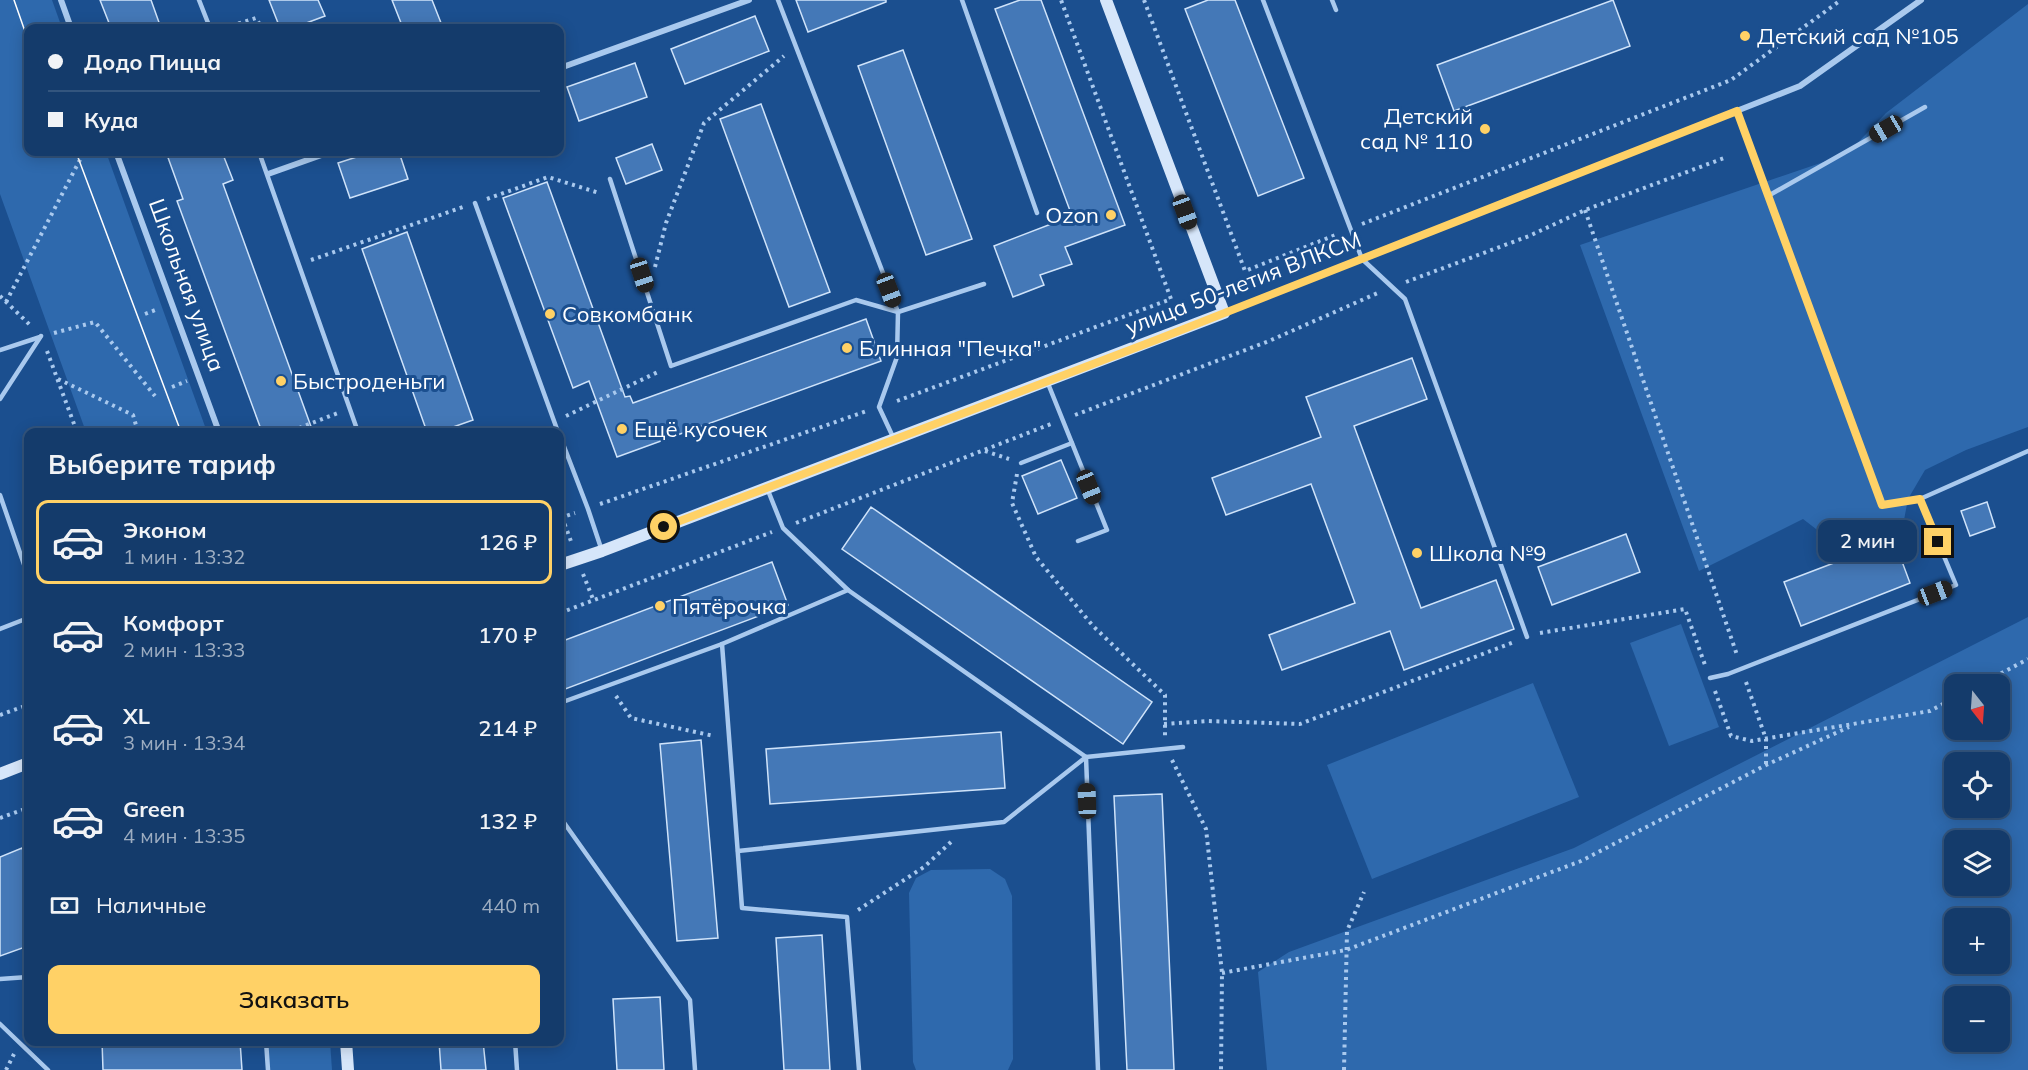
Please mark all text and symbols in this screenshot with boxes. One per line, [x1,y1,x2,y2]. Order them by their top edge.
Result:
place label: Детский сад №105 [1757,22,1959,50]
marker: Детский сад №105 [1738,29,1752,43]
text: Додо Пицца [84,48,221,76]
place label: Детский сад № 110 [1360,102,1473,155]
text: Куда [84,106,138,134]
car [1866,112,1906,146]
marker: Детский сад № 110 [1478,122,1492,136]
car [1170,192,1200,232]
street label: Школьная улица [143,195,231,375]
place label: Ozon [1045,201,1099,229]
marker: Ozon [1104,208,1118,222]
street label: улица 50-летия ВЛКСМ [1121,225,1365,341]
car [628,255,656,295]
car [874,270,904,310]
place label: Совкомбанк [562,300,693,328]
marker: Совкомбанк [543,307,557,321]
place label: Блинная "Печка" [859,334,1041,362]
marker: Блинная "Печка" [840,341,854,355]
place label: Быстроденьги [293,367,445,395]
marker: Быстроденьги [274,374,288,388]
place label: Ещё кусочек [634,415,767,443]
marker: Ещё кусочек [615,422,629,436]
text: Выберите тариф [48,447,276,481]
car [1074,467,1104,507]
route start [650,513,677,540]
icon: car [51,515,105,569]
text: Эконом [123,516,207,544]
callout: 2 мин [1818,521,1917,563]
text: 126 ₽ [478,528,537,556]
text: 2 мин [1840,528,1895,553]
route end [1924,528,1951,555]
place label: Школа №9 [1429,539,1546,567]
text: 1 мин · 13:32 [123,544,245,569]
marker: Школа №9 [1410,546,1424,560]
car [1915,578,1955,608]
place label: Пятёрочка [672,592,787,620]
marker: Пятёрочка [653,599,667,613]
icon: car [51,608,105,662]
text: Комфорт [123,609,224,637]
text: 170 ₽ [478,621,537,649]
text: 2 мин · 13:33 [123,637,245,662]
north arrow [1944,674,2010,740]
map controls [1944,674,2010,1052]
icon: car [51,701,105,755]
text: XL [123,702,150,730]
text: 214 ₽ [478,714,537,742]
text: 3 мин · 13:34 [123,730,245,755]
button: locate [1944,752,2010,818]
car [1077,783,1097,819]
icon: car [51,794,105,848]
text: Green [123,795,185,823]
text: 132 ₽ [478,807,537,835]
text: 4 мин · 13:35 [123,823,245,848]
button: layers [1944,830,2010,896]
icon: cash [48,889,81,922]
text: Наличные [96,891,206,919]
text: 440 m [481,893,540,918]
button: + [1944,908,2010,974]
button: Заказать [48,965,540,1034]
button: − [1944,986,2010,1052]

